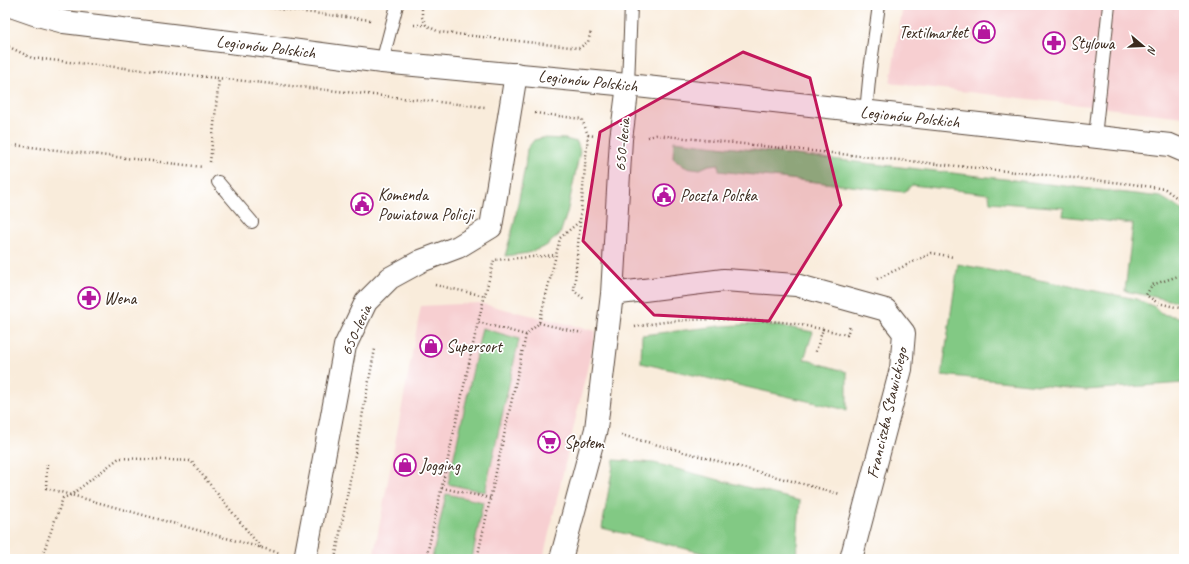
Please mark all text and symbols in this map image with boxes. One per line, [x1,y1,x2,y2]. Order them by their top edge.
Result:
shop icon: Textilmarket [971,19,997,45]
place label: Textilmarket [899,22,970,43]
north arrow [1123,26,1163,66]
pharmacy icon: Stylowa [1041,30,1067,56]
street label: Legionów Polskich [215,31,317,64]
place label: Stylowa [1070,33,1116,54]
text: N [1144,44,1160,57]
street label: Legionów Polskich [537,65,639,97]
street label: Legionów Polskich [859,101,961,133]
street label: 650-lecia [609,116,635,172]
public building icon: Poczta Polska [651,182,677,208]
place label: Komenda Powiatowa Policji [378,184,475,225]
place label: Poczta Polska [680,185,759,206]
public building icon: Komenda Powiatowa Policji [349,191,375,217]
pharmacy icon: Wena [76,285,102,311]
place label: Wena [104,288,138,309]
street label: 650-lecia [336,300,377,358]
shop icon: Supersort [418,333,444,359]
place label: Supersort [446,336,504,357]
street label: Franciszka Stawickiego [862,344,913,480]
supermarket icon: Społem [536,429,562,455]
place label: Społem [564,432,605,453]
shop icon: Jogging [392,452,418,478]
place label: Jogging [419,455,461,476]

